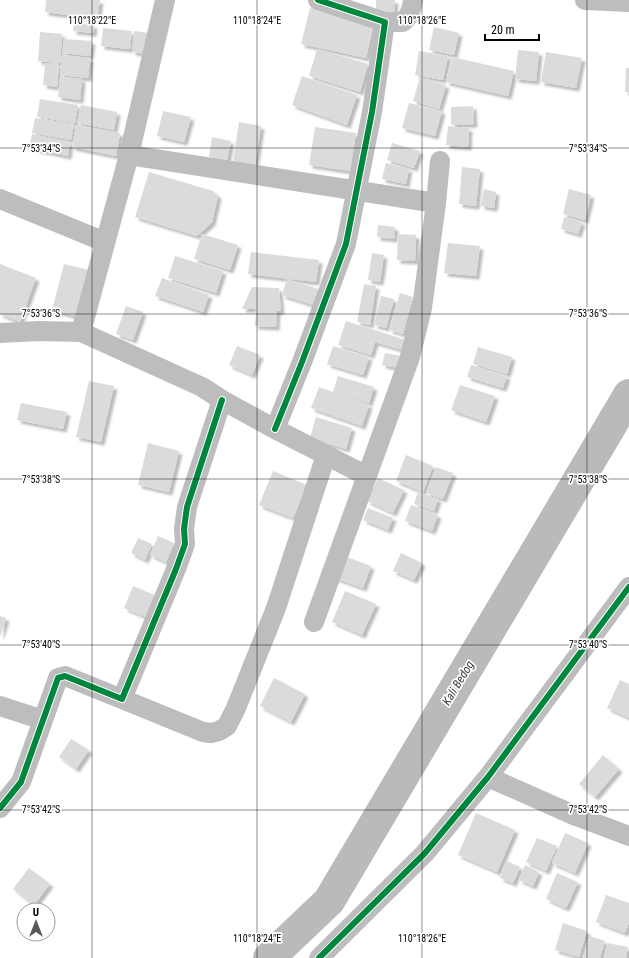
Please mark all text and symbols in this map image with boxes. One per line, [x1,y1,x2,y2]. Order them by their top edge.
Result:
text: 110°18'22"E [68,15,116,26]
text: 110°18'24"E [233,15,281,26]
text: 110°18'26"E [398,15,446,26]
scale bar [485,16,539,42]
text: 20 m [491,23,515,37]
text: 7°53'34"S [22,143,60,154]
text: 7°53'34"S [569,143,607,154]
text: 7°53'36"S [22,308,60,319]
text: 7°53'36"S [569,308,607,319]
text: 7°53'38"S [22,474,60,485]
text: 7°53'38"S [569,474,607,485]
text: 7°53'40"S [22,639,60,650]
text: 7°53'40"S [569,639,607,650]
water label: Kali Bedog [439,658,477,708]
text: 7°53'42"S [22,804,60,815]
text: 7°53'42"S [569,804,607,815]
north arrow [16,902,56,942]
text: U [33,906,39,919]
text: 110°18'24"E [233,933,281,944]
text: 110°18'26"E [398,933,446,944]

